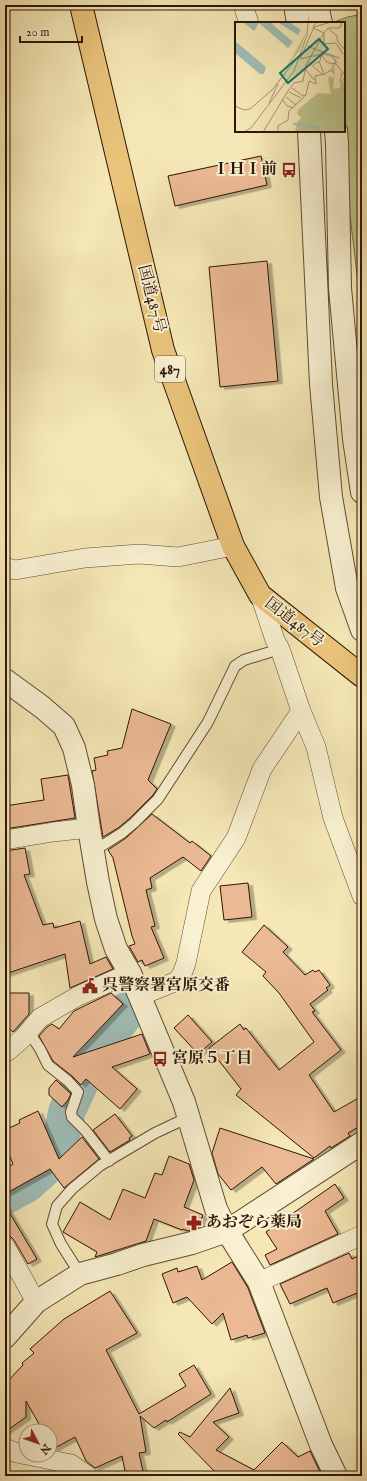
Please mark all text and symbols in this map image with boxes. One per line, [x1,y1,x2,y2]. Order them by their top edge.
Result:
scale bar [20,18,82,44]
inset map [235,22,345,132]
text: 20 m [26,25,49,40]
place label: ＩＨＩ前 [213,160,277,180]
bus stop icon: ＩＨＩ前 [280,161,298,179]
street label: 国道487号 [133,263,169,335]
road number: 487 [155,356,185,382]
street label: 国道487号 [260,594,328,652]
place label: 呉警察署宮原交番 [102,976,230,996]
public building icon: 呉警察署宮原交番 [81,977,99,995]
place label: 宮原５丁目 [172,1049,252,1069]
bus stop icon: 宮原５丁目 [151,1050,169,1068]
place label: あおぞら薬局 [206,1213,302,1233]
pharmacy icon: あおぞら薬局 [185,1214,203,1232]
north arrow [18,1423,58,1463]
text: N [36,1440,54,1457]

